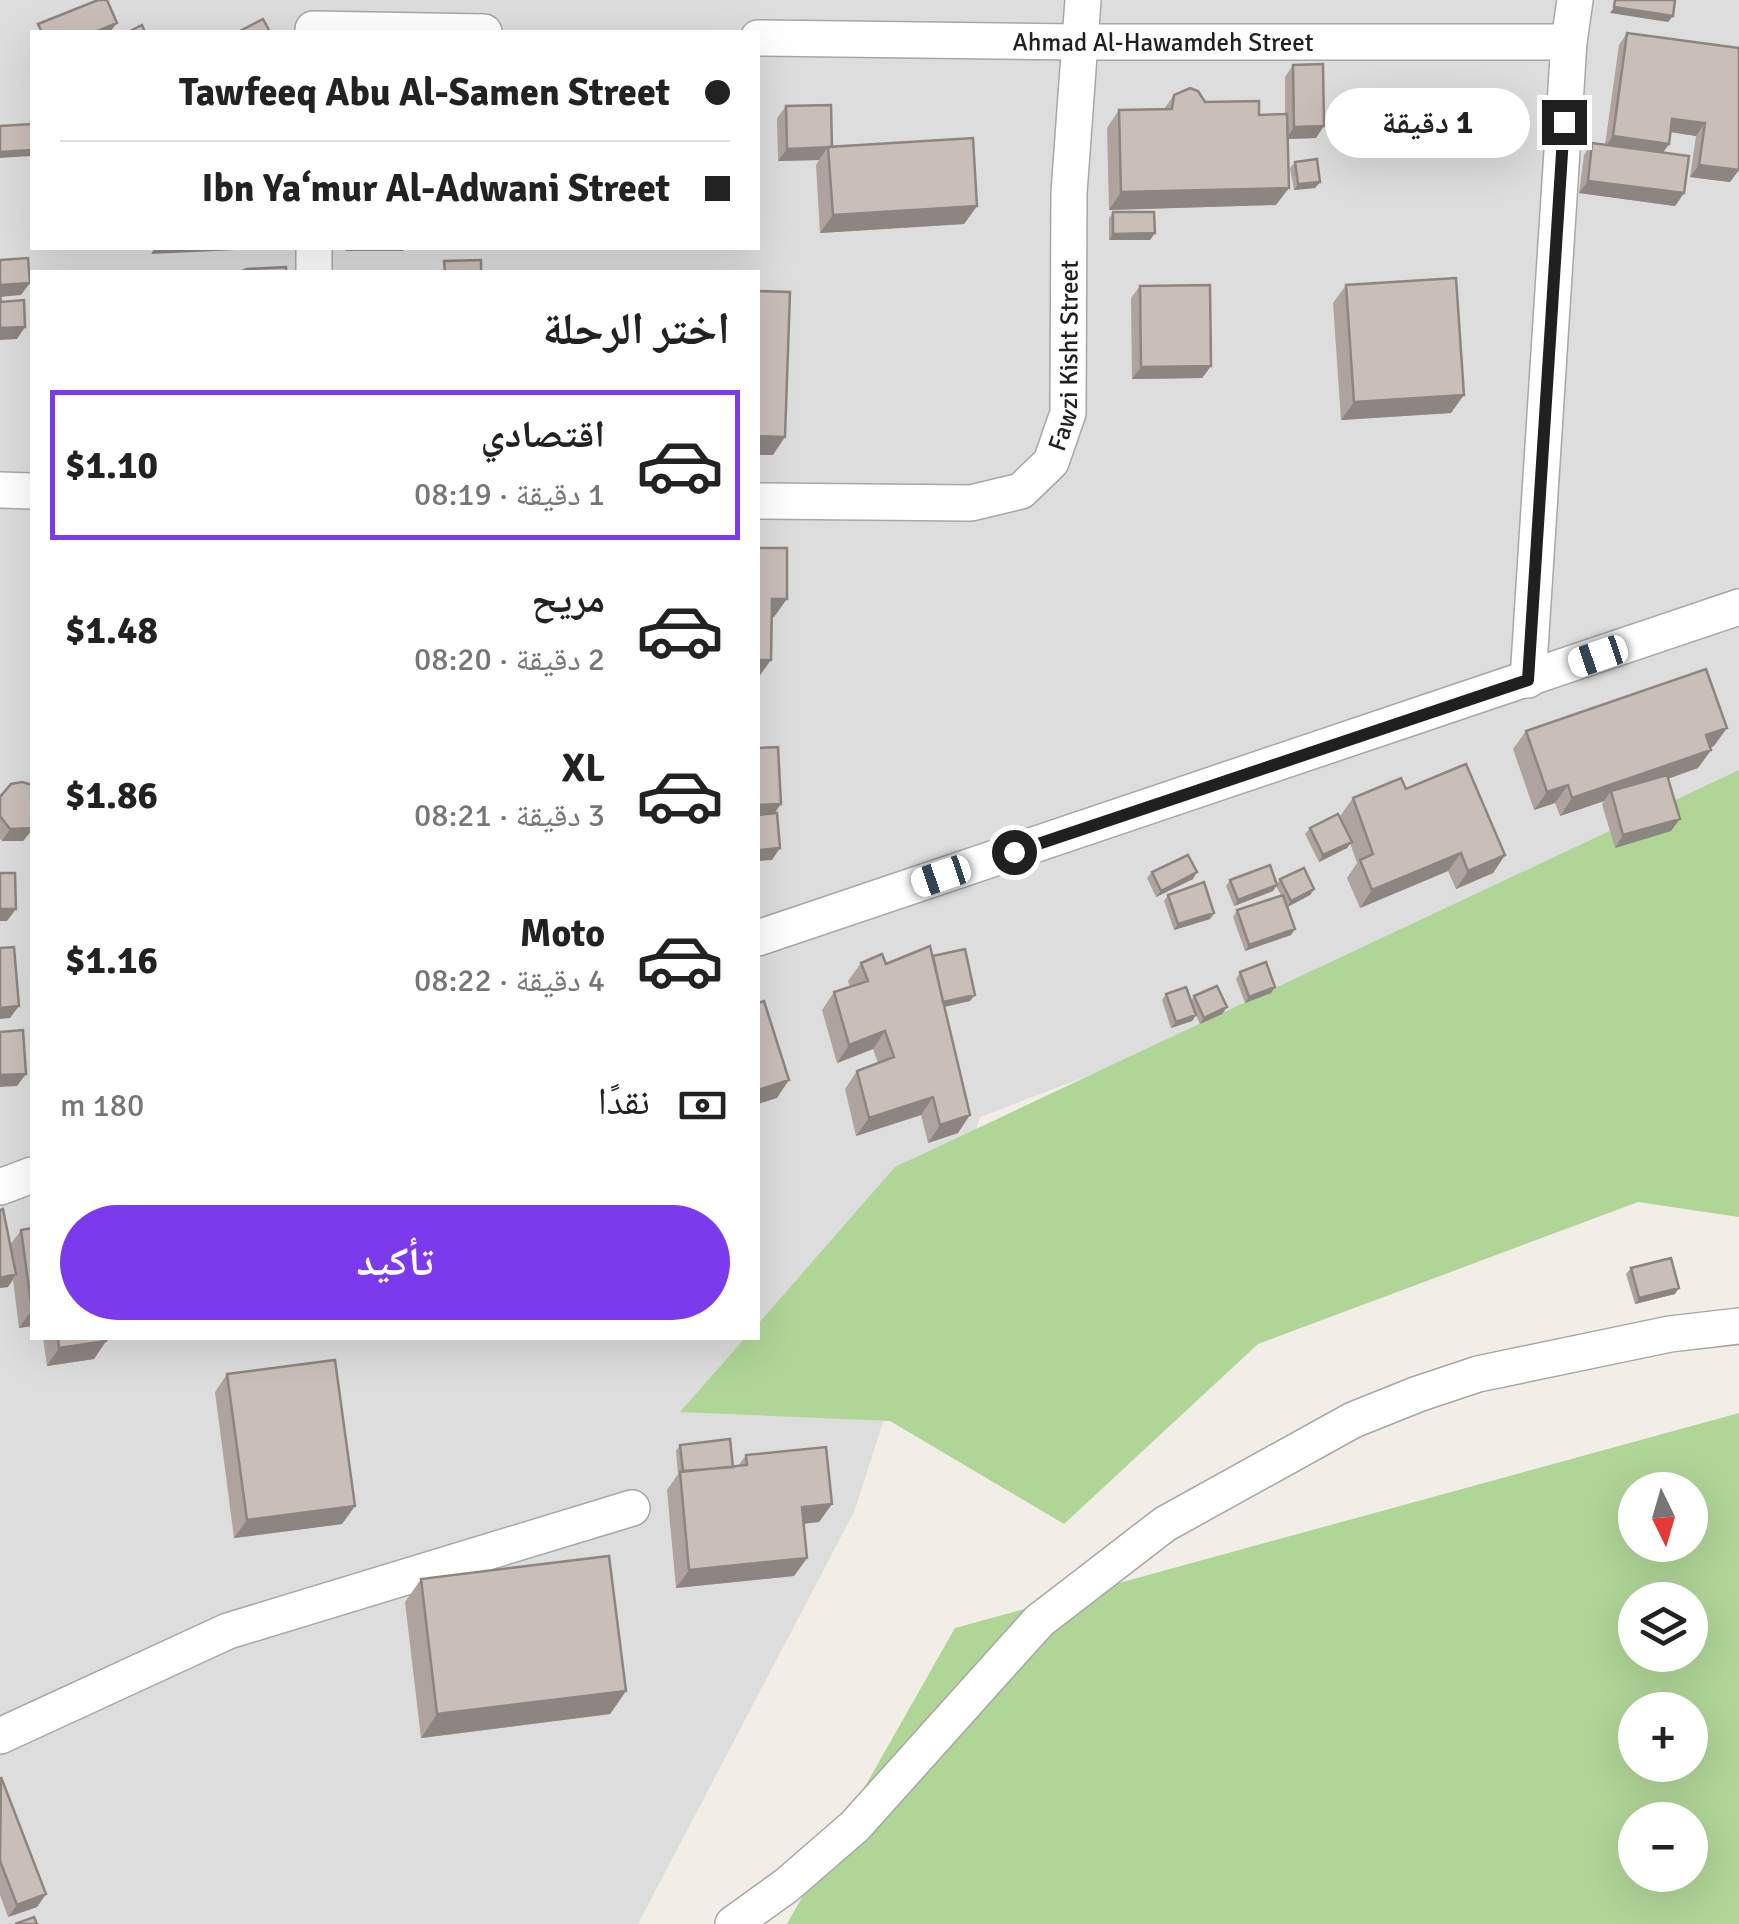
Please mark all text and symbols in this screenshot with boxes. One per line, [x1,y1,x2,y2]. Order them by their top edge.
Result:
street label: Ahmad Al-Hawamdeh Street [1012,26,1314,58]
text: Tawfeeq Abu Al-Samen Street [179,69,670,116]
callout: 1 دقيقة [1324,87,1529,157]
route end [1542,100,1587,145]
text: 1 دقيقة [1382,103,1473,142]
text: Ibn Ya‘mur Al-Adwani Street [201,165,670,212]
street label: Fawzi Kisht Street [1041,260,1084,455]
text: اختر الرحلة [543,302,730,357]
text: اقتصادي [481,411,605,458]
icon: car [635,420,725,510]
text: $1.10 [65,442,158,489]
text: 1 دقيقة · 08:19 [414,475,605,514]
text: مريح [531,576,605,623]
icon: car [635,585,725,675]
text: $1.48 [65,607,158,654]
car [1565,632,1631,680]
text: 2 دقيقة · 08:20 [414,640,605,679]
text: XL [562,745,605,792]
icon: car [635,750,725,840]
text: $1.86 [65,772,158,819]
text: 3 دقيقة · 08:21 [414,796,605,835]
route start [992,830,1037,875]
car [908,852,974,900]
text: Moto [520,910,605,957]
icon: car [635,915,725,1005]
text: $1.16 [65,937,158,984]
text: 4 دقيقة · 08:22 [414,961,605,1000]
text: نقدًا [598,1078,650,1125]
icon: cash [675,1078,730,1133]
text: 180 m [60,1086,144,1125]
button: تأكيد [60,1205,730,1320]
north arrow [1618,1472,1708,1562]
map controls [1618,1472,1708,1892]
button: layers [1618,1582,1708,1672]
button: + [1618,1692,1708,1782]
button: − [1618,1802,1708,1892]

